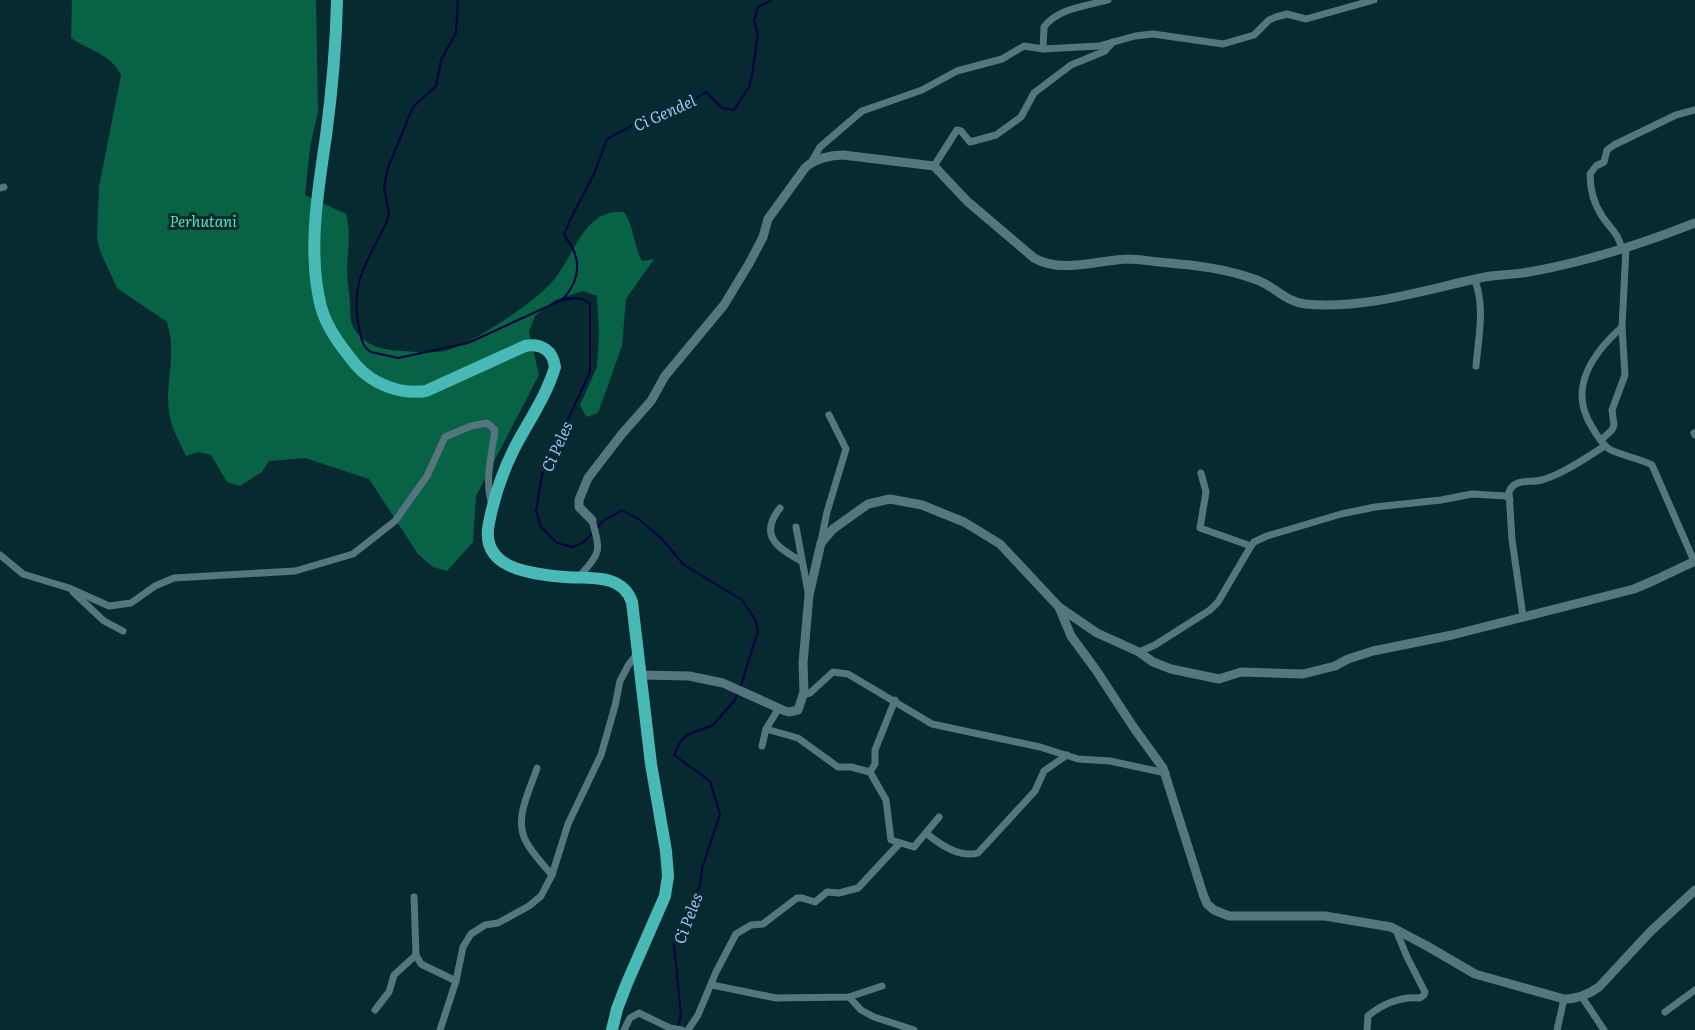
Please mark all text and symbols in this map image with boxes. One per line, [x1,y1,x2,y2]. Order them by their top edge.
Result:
water label: Ci Gendel [629,87,699,136]
park label: Perhutani [169,209,237,232]
water label: Ci Peles [534,417,578,475]
water label: Ci Peles [666,889,708,947]

